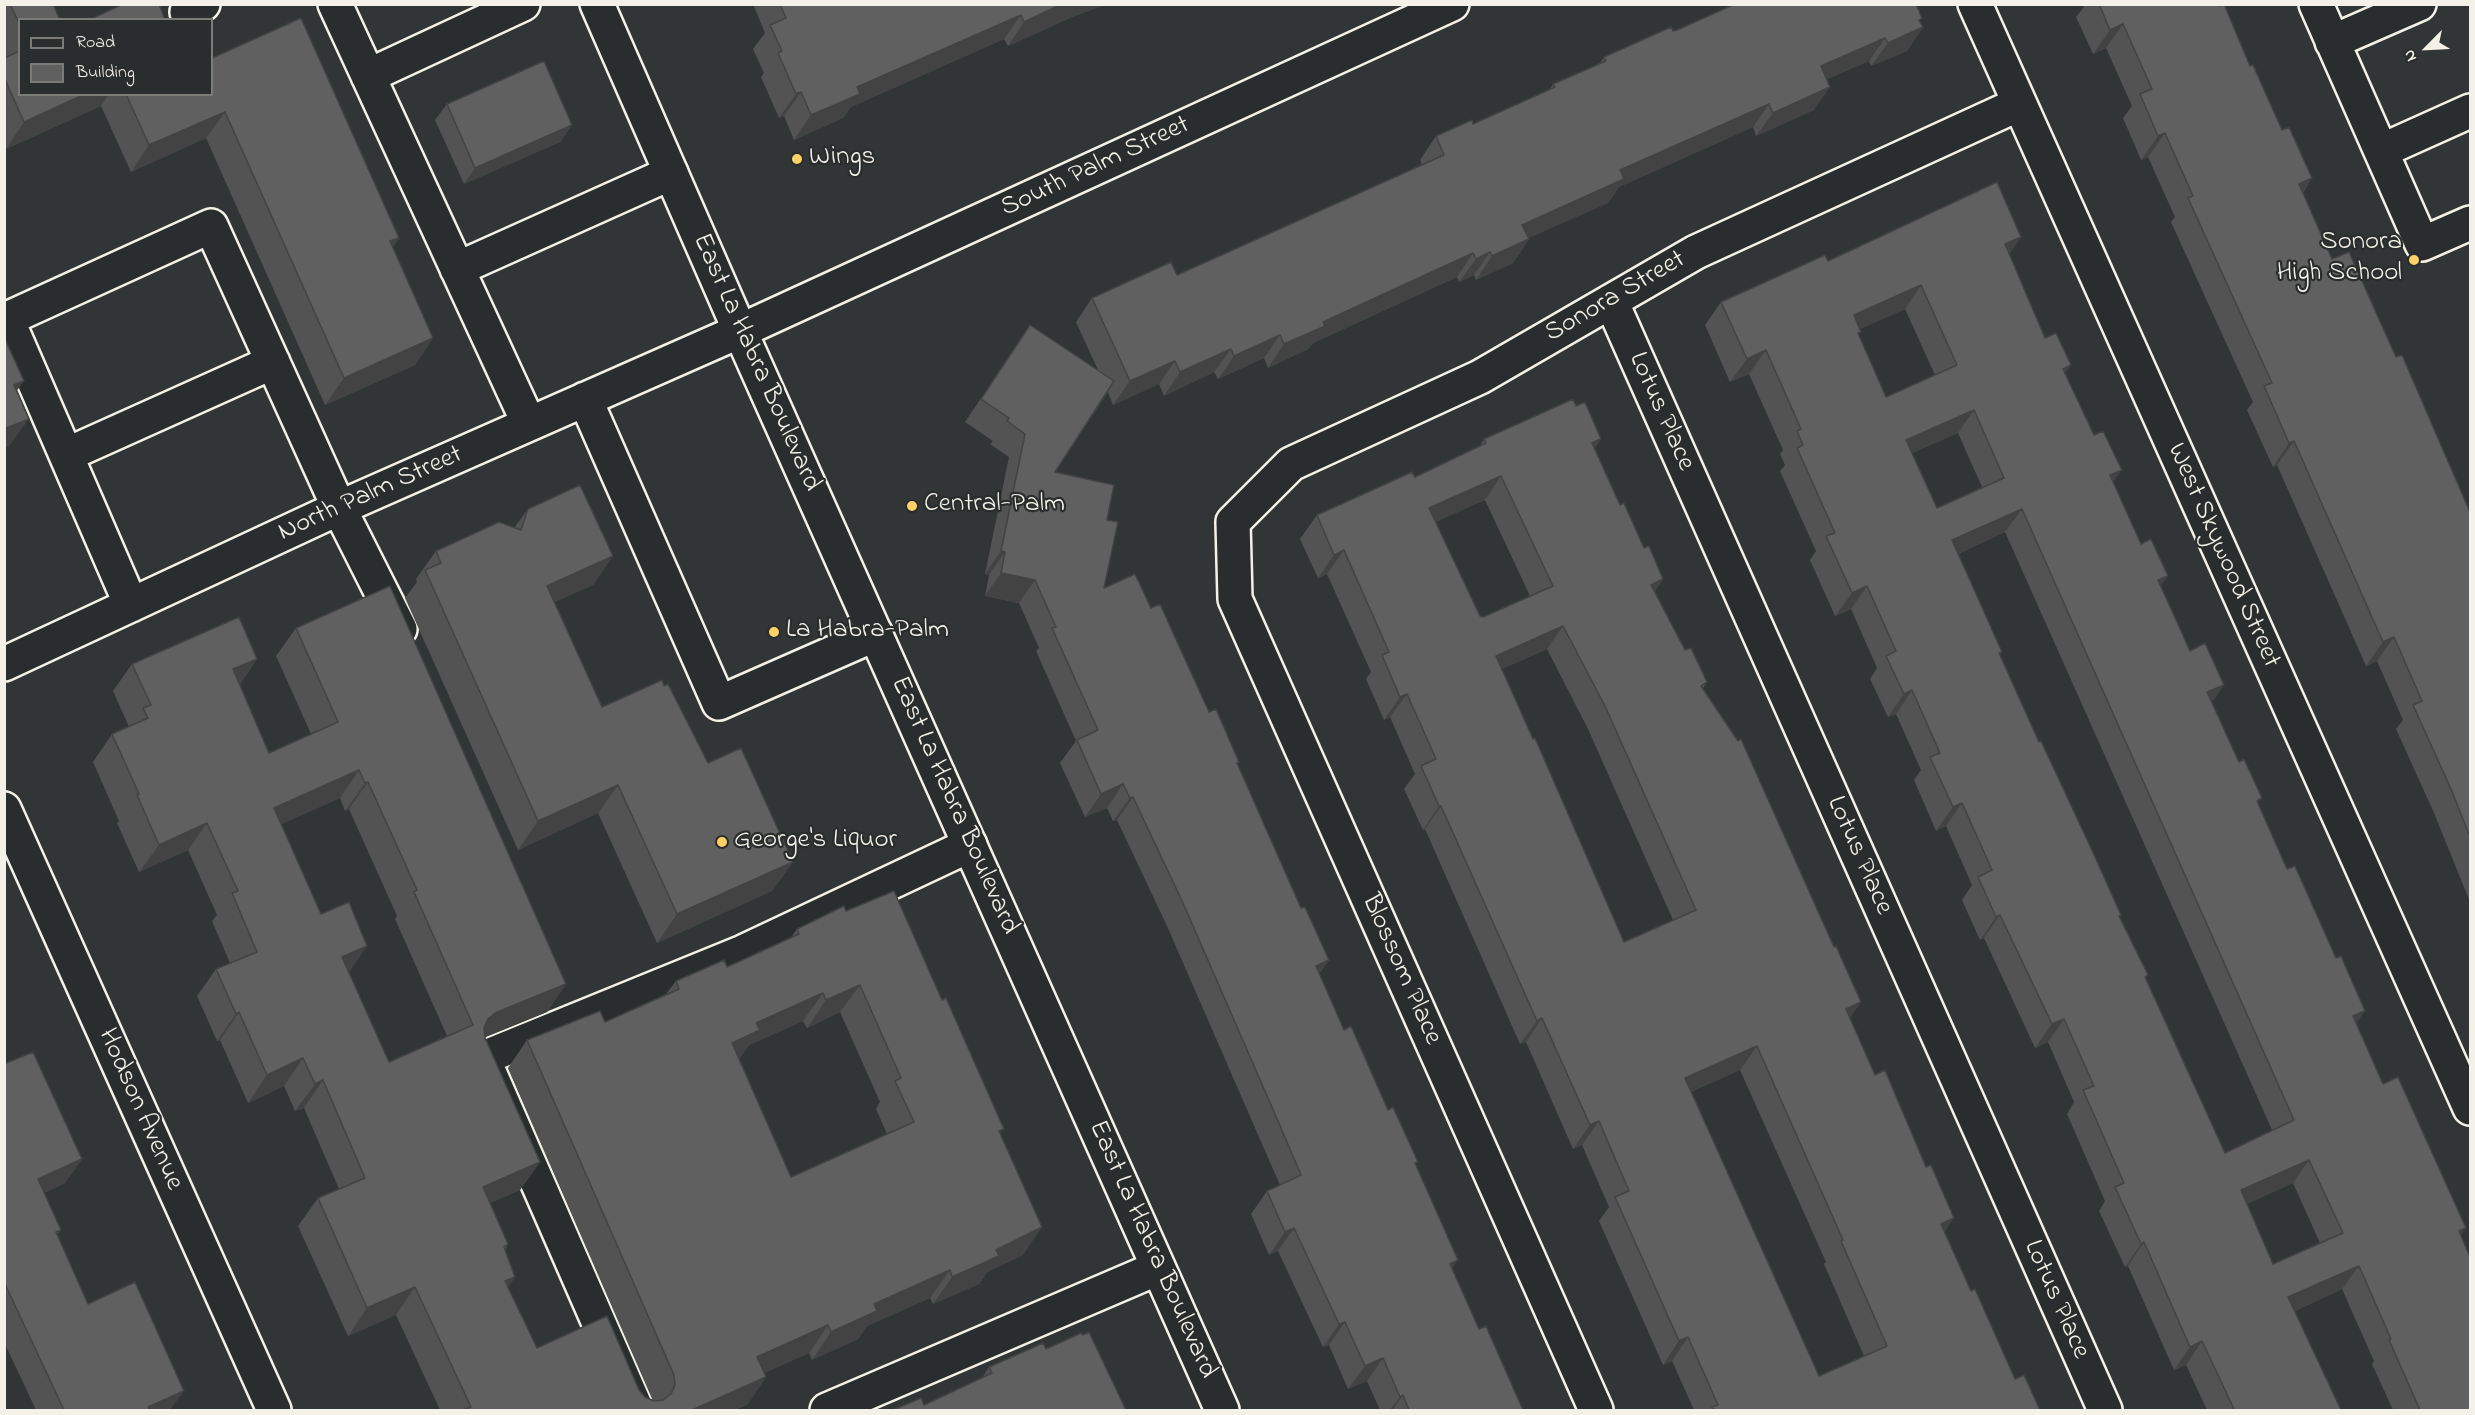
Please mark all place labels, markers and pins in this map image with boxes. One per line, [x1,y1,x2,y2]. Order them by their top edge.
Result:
place label: Wings [809,143,875,175]
marker: Wings [790,152,804,166]
place label: Sonora High School [2277,228,2402,291]
marker: Sonora High School [2407,253,2421,267]
place label: Central-Palm [924,490,1065,522]
marker: Central-Palm [905,499,919,513]
place label: La Habra-Palm [786,616,949,648]
marker: La Habra-Palm [767,625,781,639]
place label: George's Liquor [734,826,897,858]
marker: George's Liquor [715,835,729,849]

